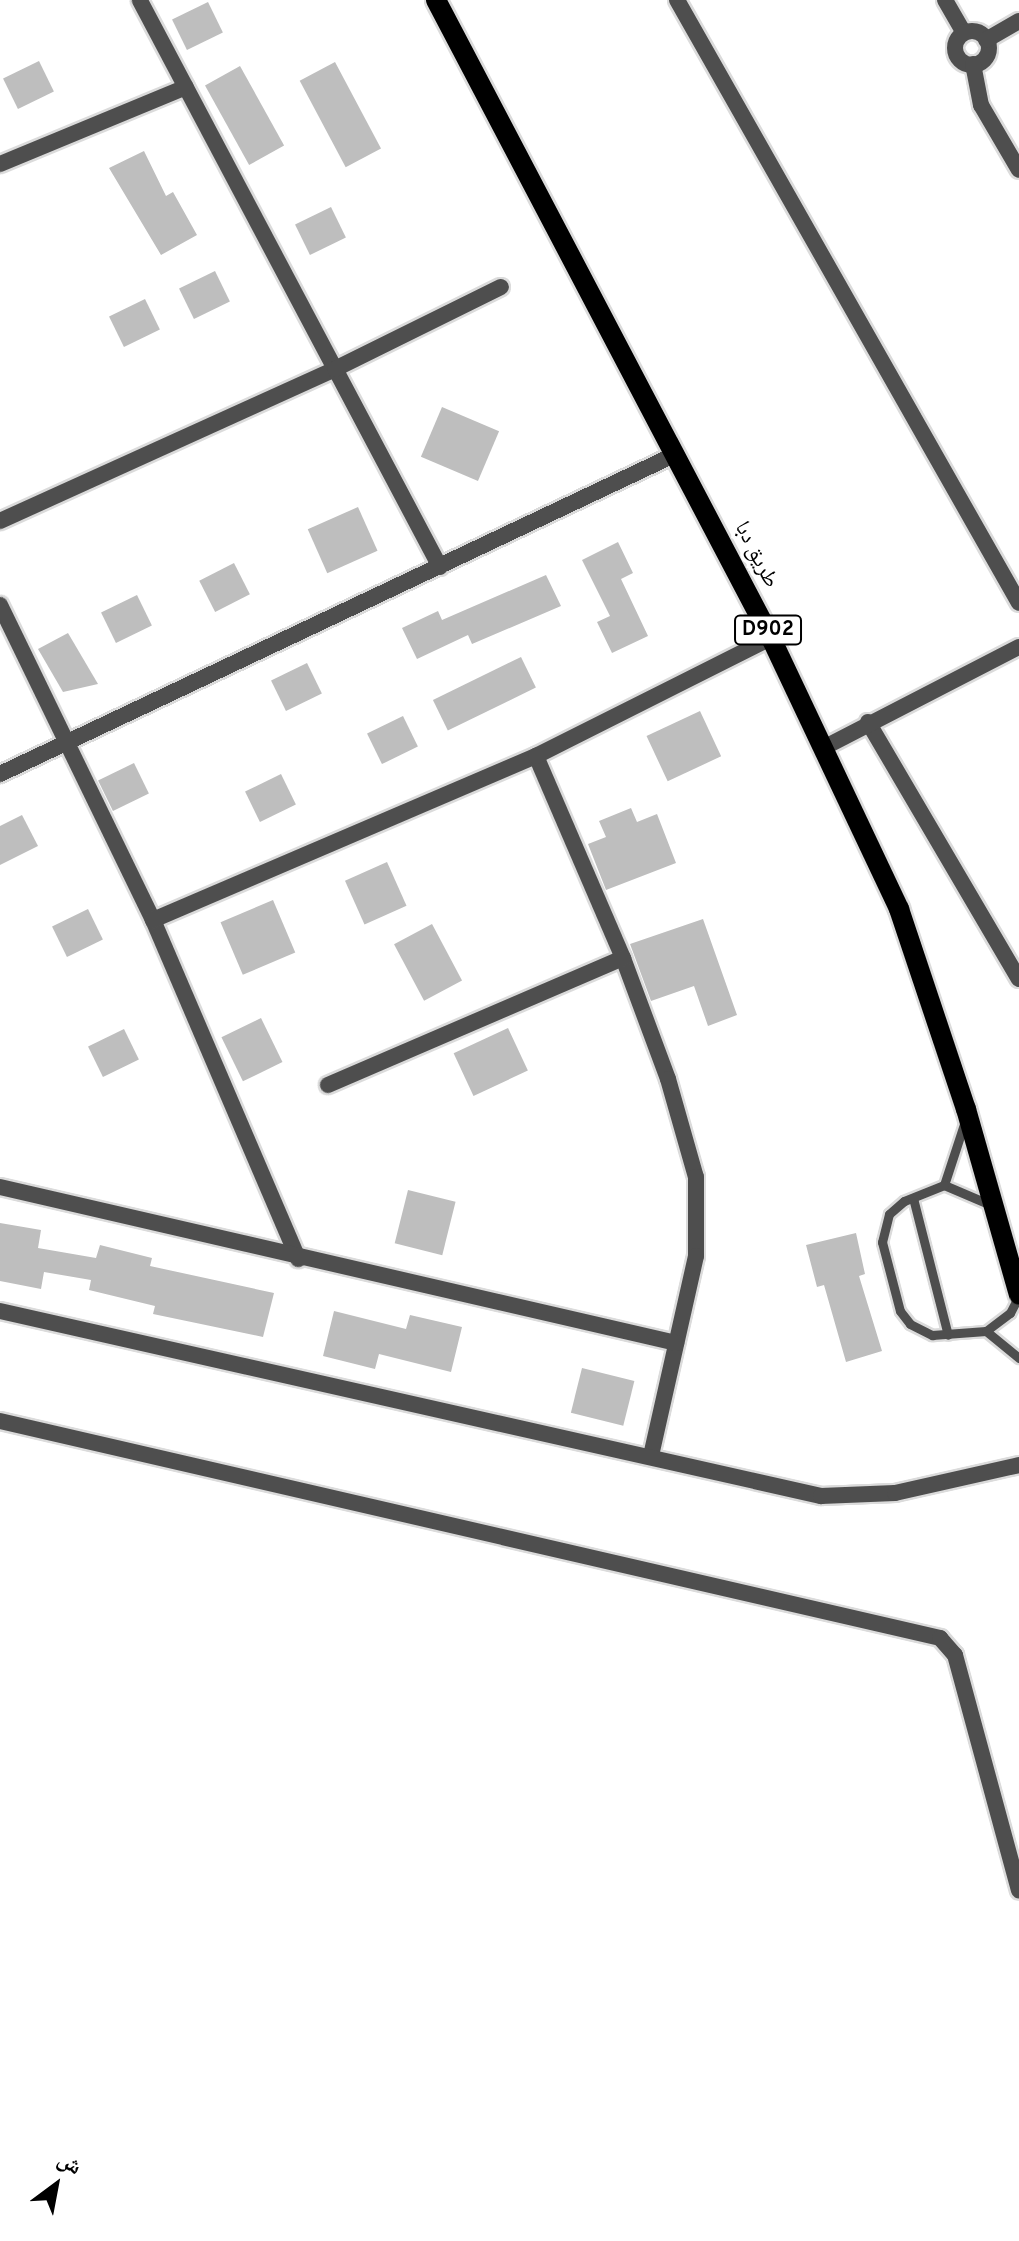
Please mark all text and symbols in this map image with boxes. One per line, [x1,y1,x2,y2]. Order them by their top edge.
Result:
street label: طريق دبا [728,517,784,593]
road number: D902 [734,614,802,646]
north arrow [16,2145,96,2225]
text: ش [52,2147,86,2182]

